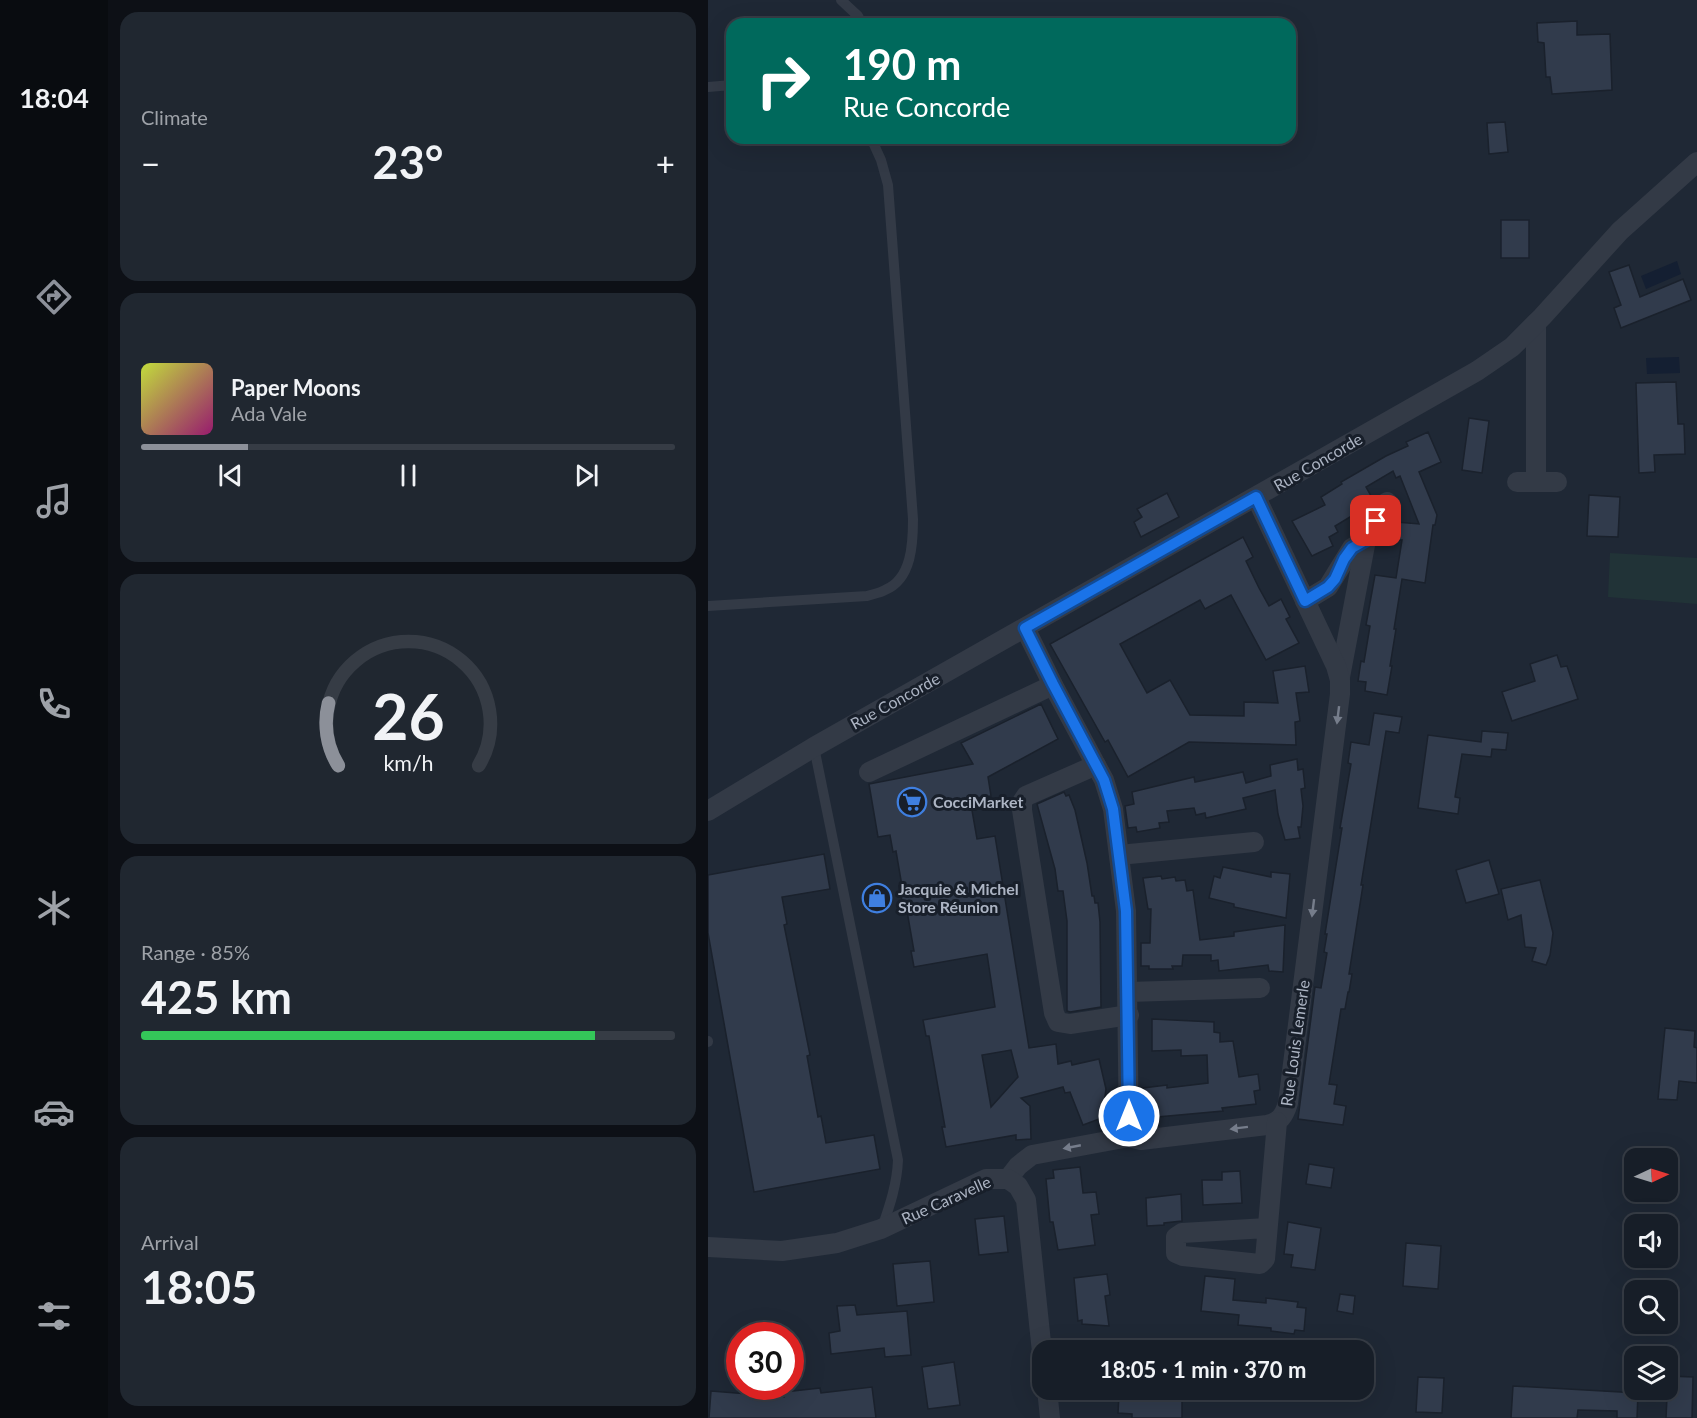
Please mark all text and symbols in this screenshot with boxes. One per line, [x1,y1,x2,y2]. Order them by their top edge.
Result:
text: 190 m [843,39,961,89]
icon: right [744,42,822,120]
text: 18:04 [19,81,89,114]
text: Rue Concorde [843,90,1010,123]
text: Climate [141,105,208,129]
text: 23° [373,135,443,189]
text: − [141,143,160,183]
text: + [656,143,675,183]
icon: directions [33,276,75,318]
text: Paper Moons [231,374,361,401]
text: Ada Vale [231,401,307,425]
street label: Rue Concorde [1270,429,1365,495]
icon: previous [214,459,247,492]
icon: pause [392,459,425,492]
icon: next [570,459,603,492]
icon: music [33,480,75,522]
pin [1350,495,1401,546]
icon: arrive [1359,504,1392,537]
street label: Rue Concorde [847,668,943,733]
text: 26 [372,678,444,753]
icon: phone [33,683,75,725]
one-way arrow [1333,705,1342,724]
text: km/h [383,750,433,776]
supermarket icon: CocciMarket [896,786,928,818]
place label: CocciMarket [933,792,1023,811]
place label: Jacquie & Michel Store Réunion [898,879,1019,916]
shop icon: Jacquie & Michel Store Réunion [861,882,893,914]
icon: climate [33,887,75,929]
one-way arrow [1308,899,1318,918]
text: Range · 85% [141,940,250,964]
text: 425 km [141,970,292,1024]
street label: Rue Louis Lemerle [1276,979,1313,1107]
position arrow [1097,1084,1161,1148]
icon: car [33,1091,75,1133]
one-way arrow [1229,1124,1248,1133]
one-way arrow [1062,1143,1081,1152]
north arrow [1624,1148,1678,1202]
map controls [1624,1148,1678,1400]
street label: Rue Caravelle [898,1171,993,1228]
button: sound [1624,1214,1678,1268]
text: Arrival [141,1230,199,1254]
text: 18:05 [141,1260,257,1314]
button: search [1624,1280,1678,1334]
icon: filters [33,1295,75,1337]
speed limit sign: 30 [726,1322,804,1400]
button: layers [1624,1346,1678,1400]
text: 18:05 · 1 min · 370 m [1100,1356,1306,1383]

